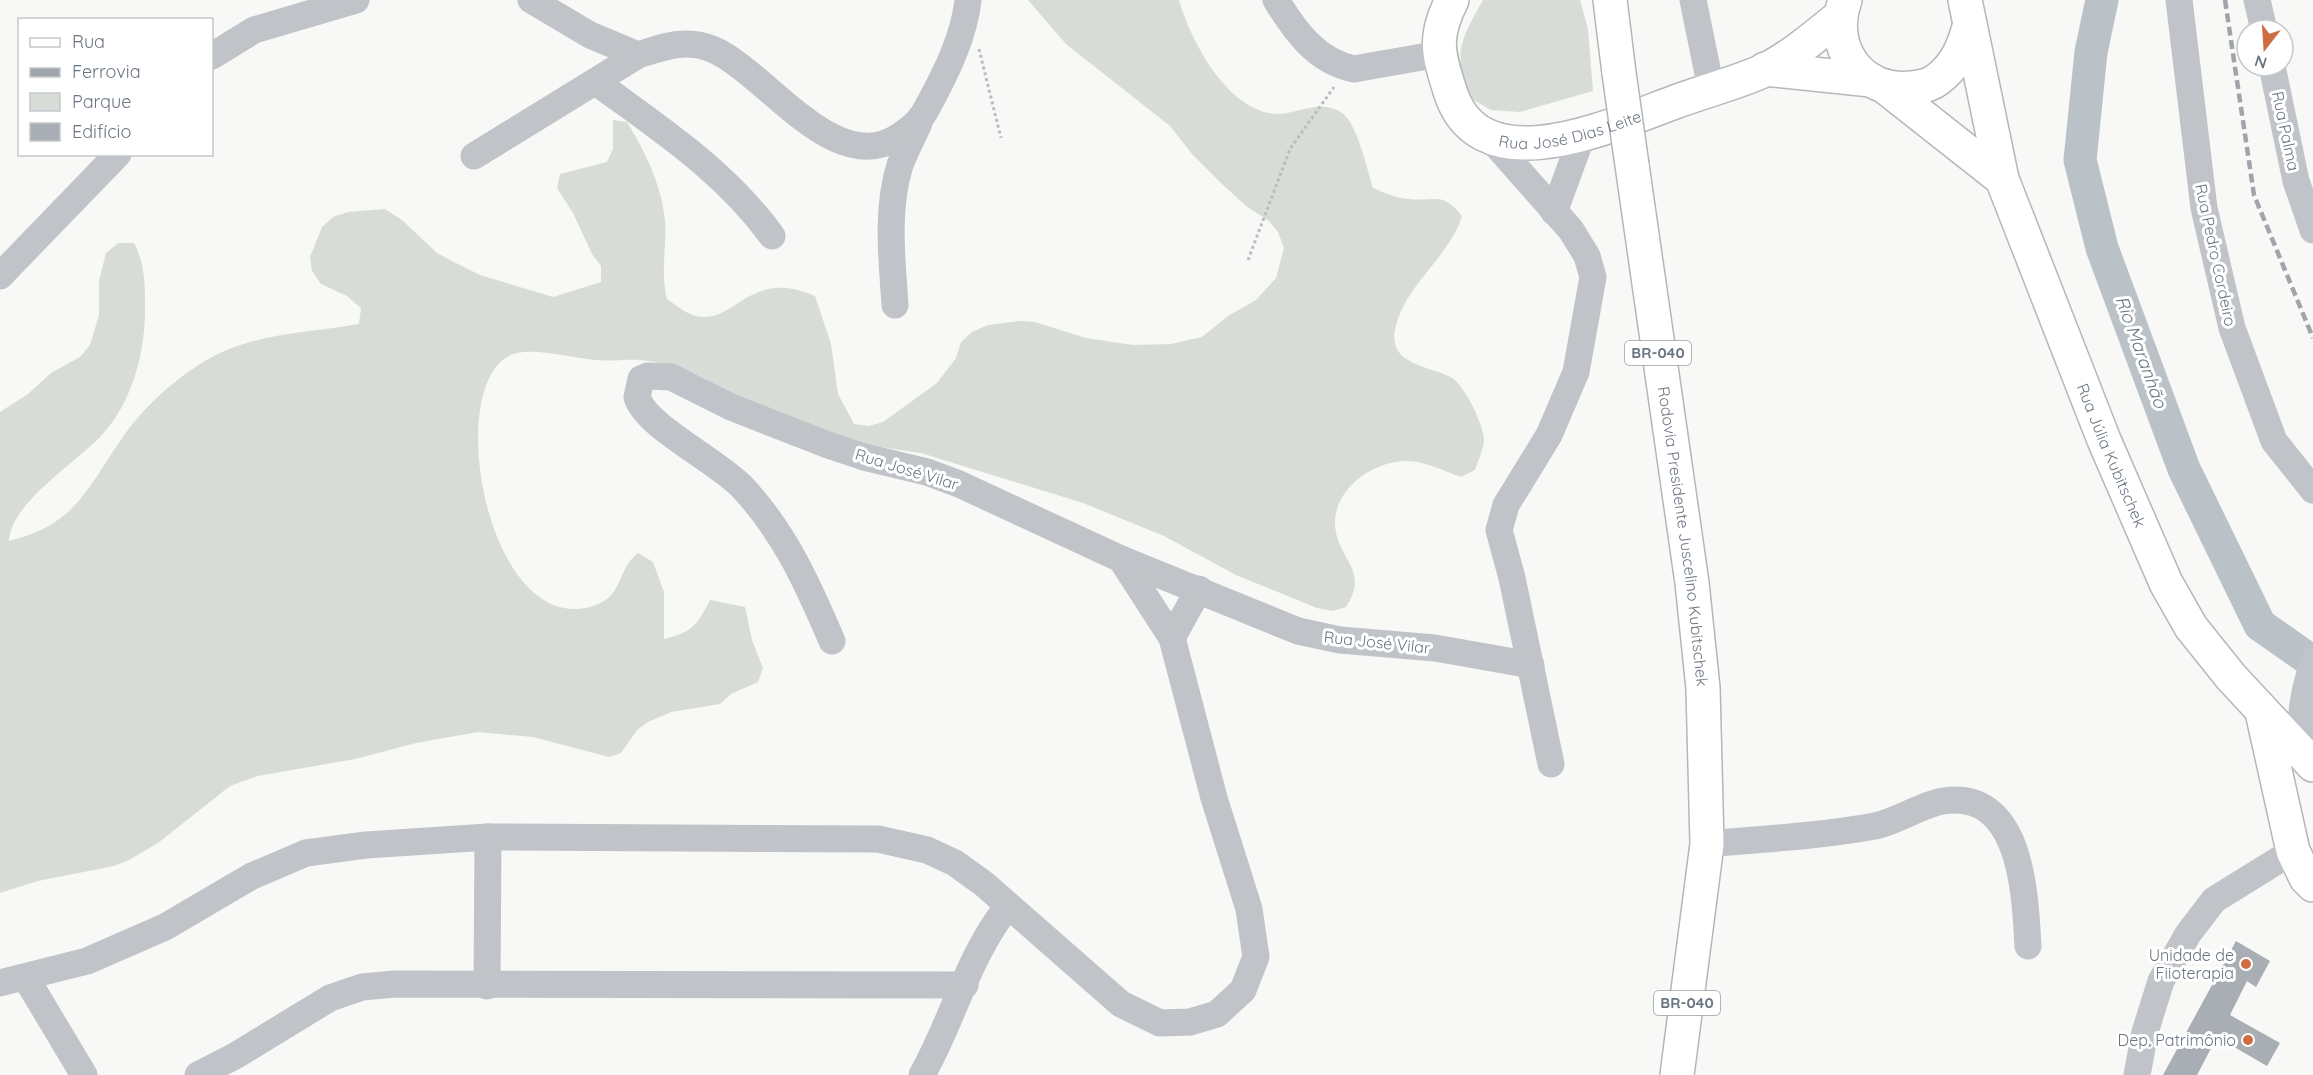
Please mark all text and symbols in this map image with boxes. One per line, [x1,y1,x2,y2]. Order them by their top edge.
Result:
legend [18,18,213,156]
north arrow [2235,18,2295,78]
text: Rua [72,30,105,53]
text: N [2252,51,2269,74]
text: Ferrovia [72,60,141,83]
street label: Rua Palma [2268,89,2304,173]
text: Parque [72,90,131,113]
street label: Rua José Dias Leite [1497,106,1644,153]
text: Edifício [72,120,131,143]
street label: Rua Pedro Cordeiro [2191,182,2241,328]
water label: Rio Maranhão [2111,293,2173,412]
road number: BR-040 [1625,341,1691,365]
street label: Rua Júlia Kubitschek [2073,380,2151,530]
street label: Rodovia Presidente Juscelino Kubitschek [1654,385,1713,687]
street label: Rua José Vilar [853,444,961,494]
street label: Rua José Vilar [1323,626,1431,658]
place label: Unidade de Fiioterapia [2149,945,2234,983]
marker: Unidade de Fiioterapia [2239,957,2253,971]
road number: BR-040 [1654,991,1720,1015]
place label: Dep. Patrimônio [2118,1030,2236,1050]
marker: Dep. Patrimônio [2241,1033,2255,1047]

